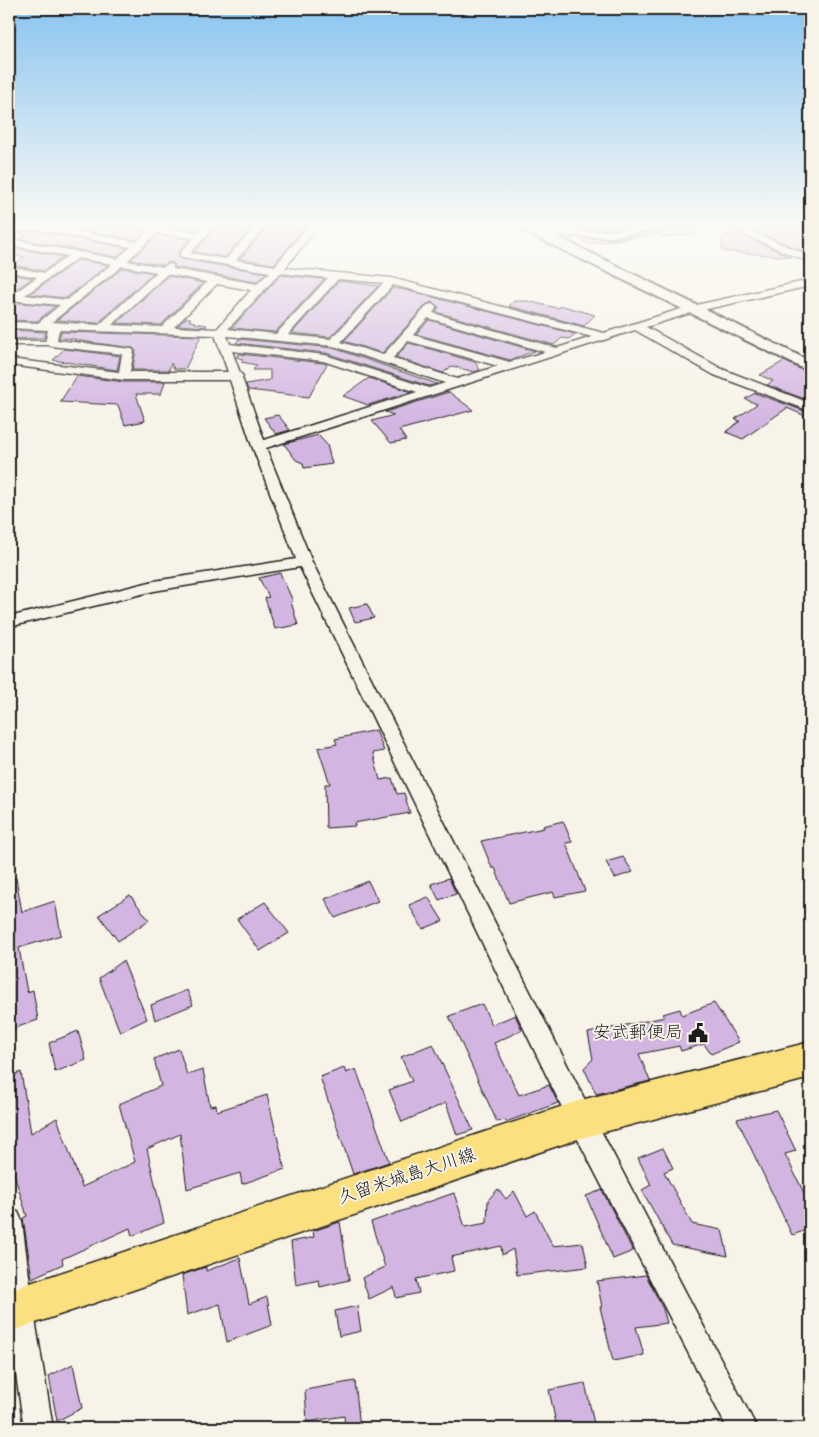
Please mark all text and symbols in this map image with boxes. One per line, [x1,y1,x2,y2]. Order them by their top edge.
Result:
place label: 安武郵便局 [593,1019,683,1048]
public building icon: 安武郵便局 [687,1022,709,1044]
street label: 久留米城島大川線 [334,1141,480,1213]

